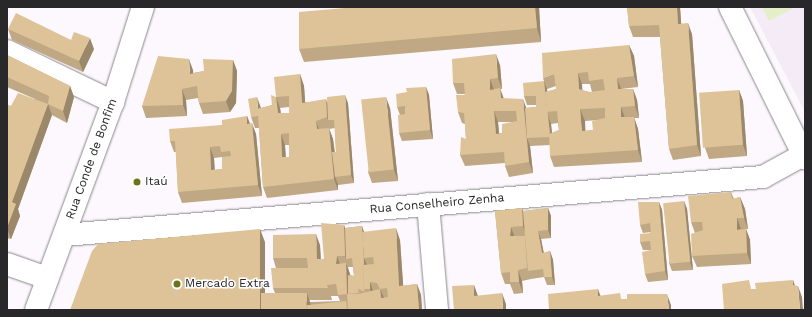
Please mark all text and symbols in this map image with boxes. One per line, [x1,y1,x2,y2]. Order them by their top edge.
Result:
street label: Rua Conde de Bonfim [63,96,121,222]
place label: Itaú [145,175,168,189]
marker: Itaú [132,177,142,187]
street label: Rua Conselheiro Zenha [369,191,505,217]
place label: Mercado Extra [185,277,270,291]
marker: Mercado Extra [172,279,182,289]

